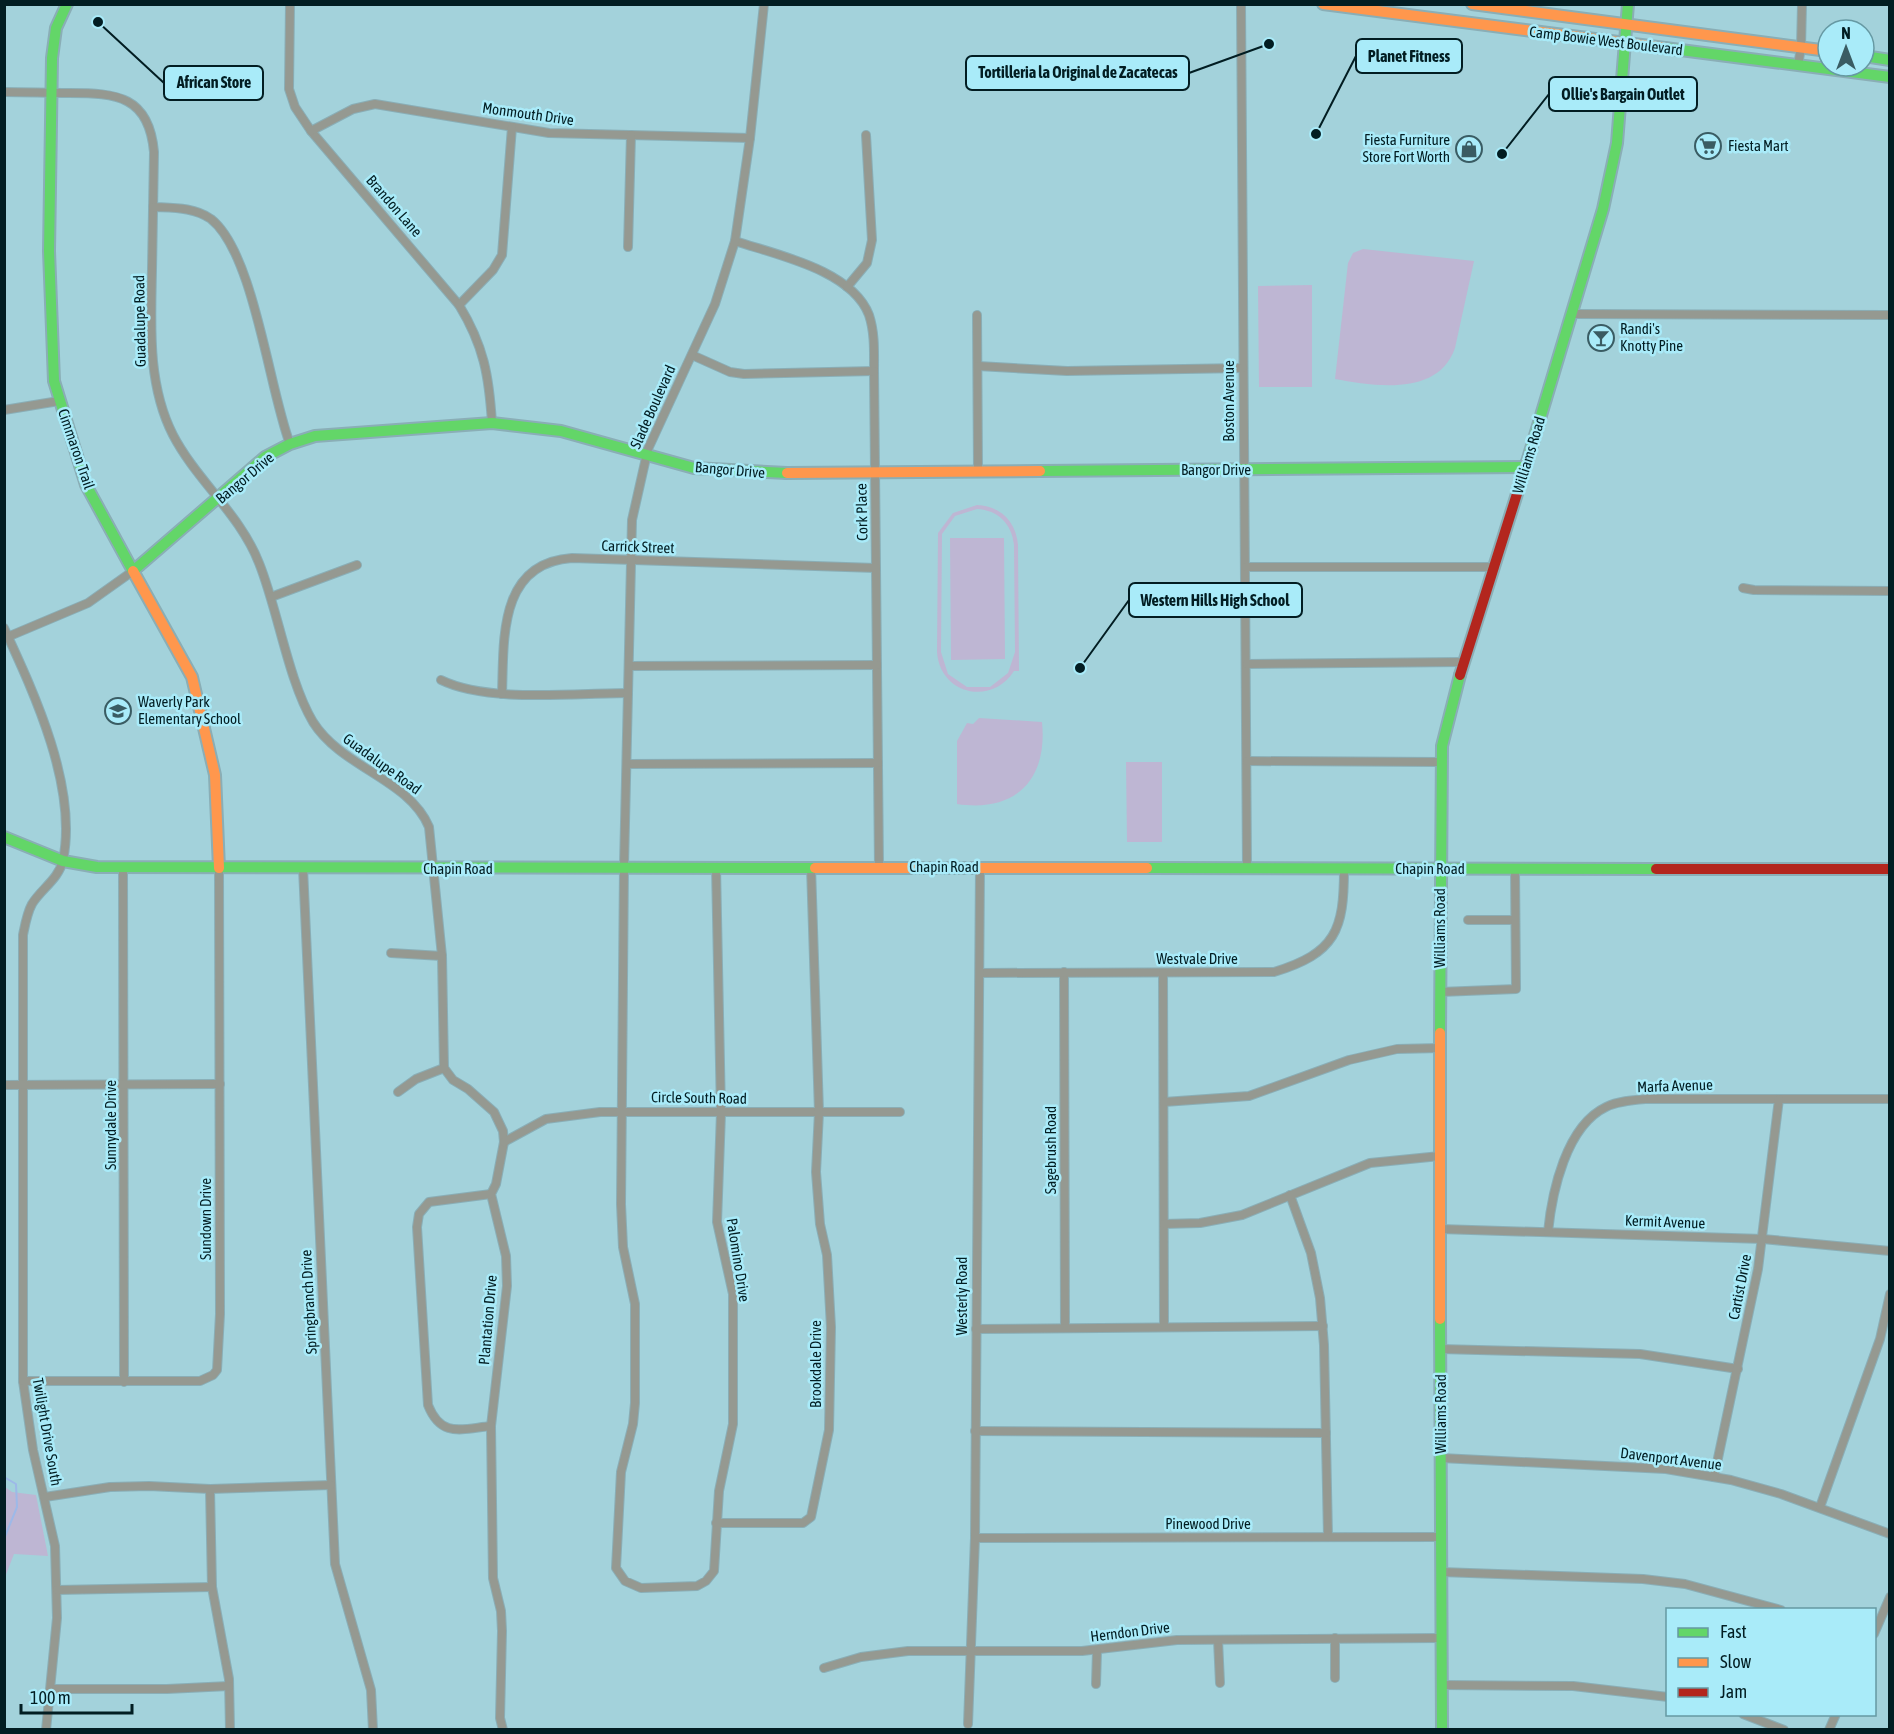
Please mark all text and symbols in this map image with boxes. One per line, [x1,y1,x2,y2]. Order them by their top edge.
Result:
north arrow [1816,18,1876,78]
street label: Camp Bowie West Boulevard [1528,23,1684,58]
text: N [1841,24,1851,42]
callout: Planet Fitness [1356,39,1462,73]
text: Planet Fitness [1368,47,1451,65]
callout: Tortilleria la Original de Zacatecas [966,56,1189,90]
text: Tortilleria la Original de Zacatecas [978,63,1178,81]
callout: African Store [164,66,263,100]
text: African Store [176,73,251,91]
callout: Ollie's Bargain Outlet [1549,77,1697,111]
text: Ollie's Bargain Outlet [1561,85,1685,103]
street label: Monmouth Drive [481,99,575,128]
place label: Fiesta Furniture Store Fort Worth [1362,131,1450,165]
supermarket icon: Fiesta Mart [1693,131,1723,161]
shop icon: Fiesta Furniture Store Fort Worth [1454,134,1484,164]
place label: Fiesta Mart [1728,137,1789,154]
street label: Brandon Lane [363,171,426,240]
street label: Guadalupe Road [130,275,149,367]
place label: Randi's Knotty Pine [1620,320,1683,354]
bar icon: Randi's Knotty Pine [1586,323,1616,353]
street label: Boston Avenue [1220,360,1237,442]
street label: Slade Boulevard [627,362,679,451]
street label: Cimmaron Trail [55,406,98,491]
street label: Williams Road [1509,414,1548,495]
street label: Bangor Drive [212,448,277,507]
street label: Bangor Drive [694,458,766,481]
street label: Bangor Drive [1181,461,1251,478]
street label: Cork Place [852,483,871,541]
street label: Carrick Street [601,537,675,556]
callout: Western Hills High School [1129,583,1302,617]
text: Western Hills High School [1139,591,1290,609]
place label: Waverly Park Elementary School [138,693,241,727]
school or university icon: Waverly Park Elementary School [103,696,133,726]
street label: Guadalupe Road [340,730,425,798]
street label: Chapin Road [909,858,979,875]
street label: Chapin Road [423,860,493,877]
street label: Chapin Road [1395,860,1465,877]
street label: Williams Road [1431,888,1448,968]
street label: Westvale Drive [1156,950,1238,967]
street label: Marfa Avenue [1637,1076,1713,1095]
street label: Sunnydale Drive [102,1080,119,1170]
street label: Circle South Road [651,1088,747,1107]
street label: Sagebrush Road [1042,1106,1059,1194]
street label: Sundown Drive [197,1178,214,1260]
street label: Kermit Avenue [1625,1212,1706,1231]
street label: Palomino Drive [723,1217,754,1303]
street label: Springbranch Drive [297,1249,320,1355]
street label: Cartist Drive [1725,1252,1754,1321]
street label: Westerly Road [953,1257,970,1335]
street label: Plantation Drive [475,1274,500,1366]
street label: Brookdale Drive [807,1320,824,1408]
street label: Williams Road [1432,1374,1449,1454]
street label: Twilight Drive South [30,1377,65,1487]
street label: Davenport Avenue [1619,1444,1723,1473]
street label: Pinewood Drive [1165,1515,1251,1532]
legend [1666,1608,1876,1716]
street label: Herndon Drive [1089,1618,1171,1645]
text: Fast [1720,1621,1747,1642]
text: Slow [1720,1651,1751,1672]
scale bar [21,1677,132,1715]
text: Jam [1720,1681,1747,1702]
text: 100 m [30,1687,71,1708]

